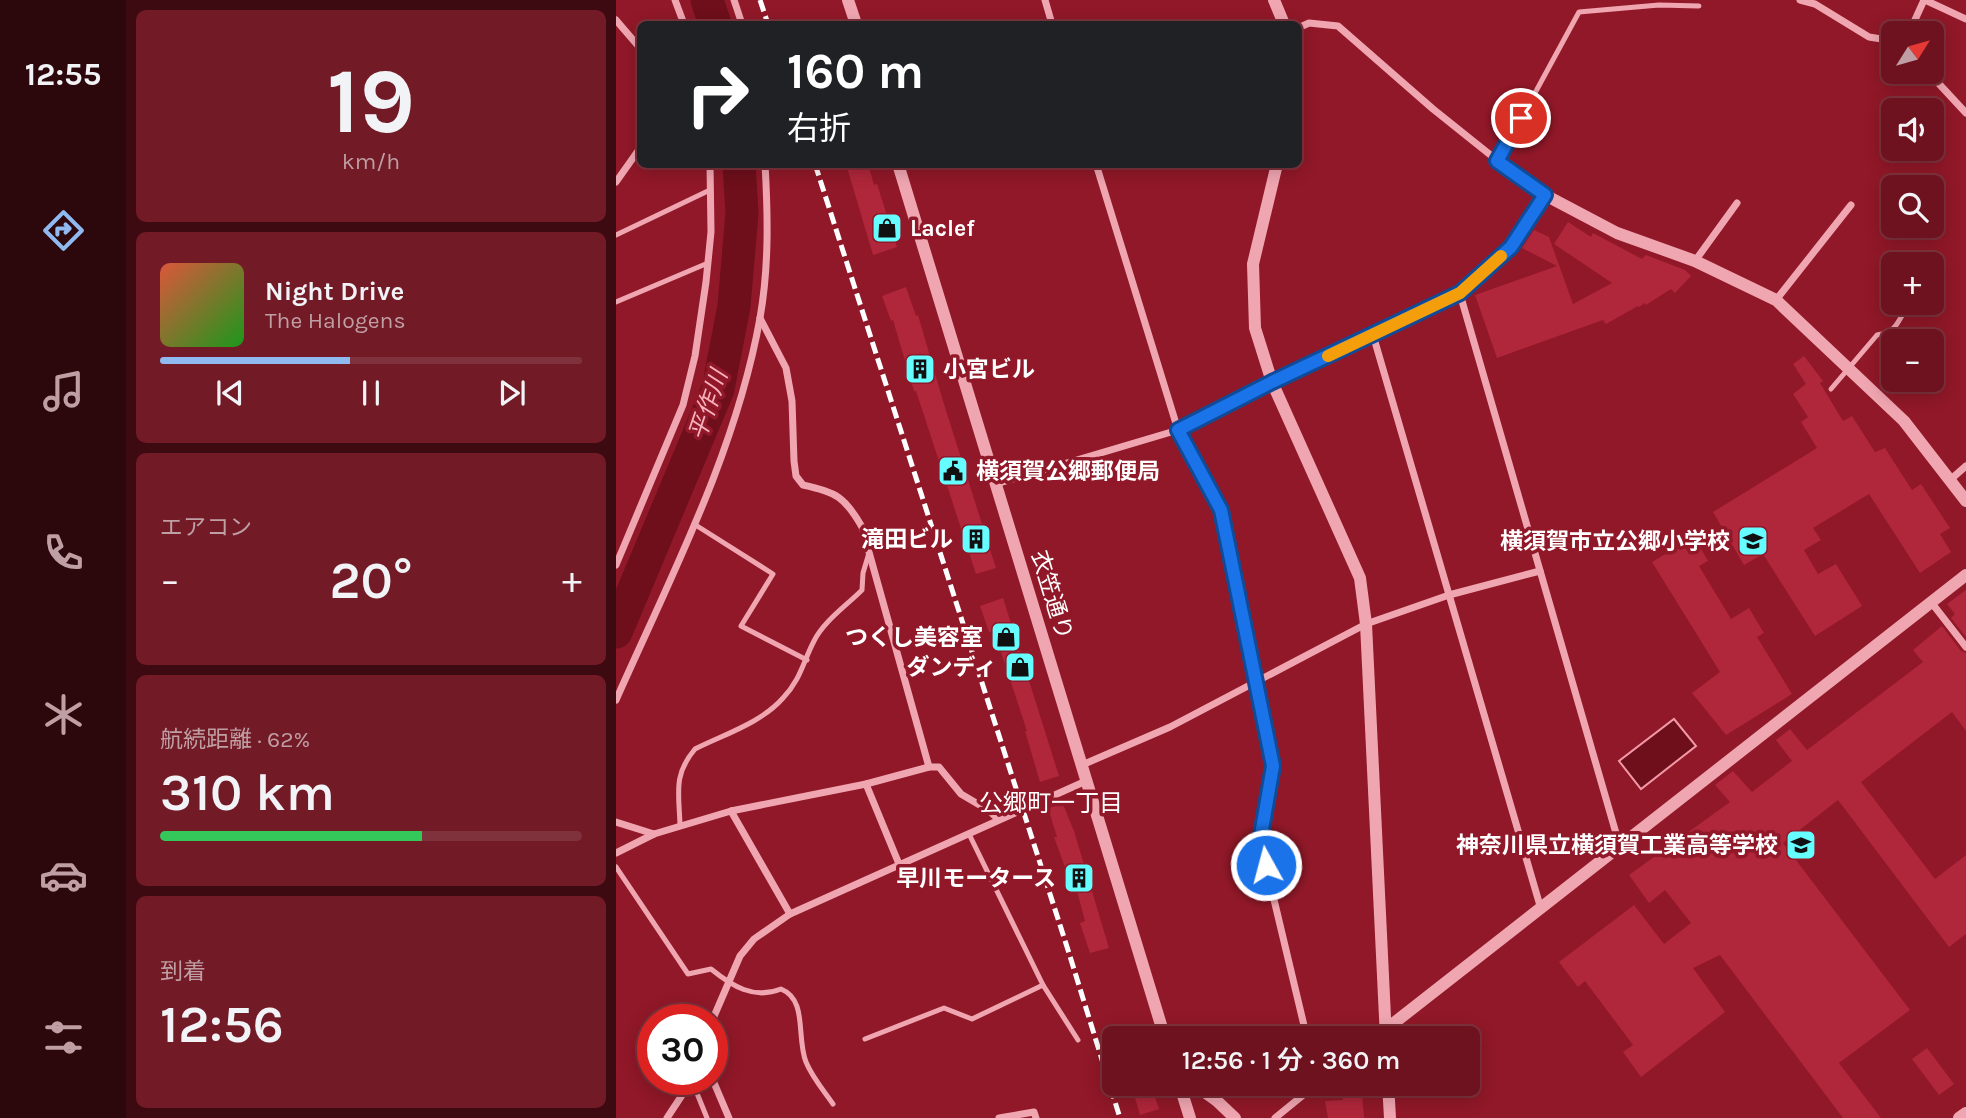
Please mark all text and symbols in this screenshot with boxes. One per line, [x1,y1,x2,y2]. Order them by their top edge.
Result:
north arrow [1881,21,1944,84]
map controls [1881,21,1944,392]
text: 160 m [787,43,924,100]
text: 19 [327,49,415,155]
icon: right [672,49,763,140]
text: 12:55 [25,56,101,93]
pin [1491,88,1551,148]
button: sound [1881,98,1944,161]
icon: arrive [1502,99,1540,137]
text: 右折 [787,110,851,147]
text: km/h [342,148,400,175]
button: search [1881,175,1944,238]
icon: directions [39,206,88,255]
shop icon: Laclef [870,211,904,245]
place label: Laclef [910,215,975,242]
button: + [1881,252,1944,315]
text: Night Drive [265,276,404,307]
text: The Halogens [265,307,405,334]
button: − [1881,329,1944,392]
building icon: 小宮ビル [903,352,937,386]
place label: 小宮ビル [943,356,1035,383]
water label: 平作川 [683,364,734,444]
icon: music [39,367,88,416]
icon: previous [211,374,249,412]
icon: pause [352,374,390,412]
icon: next [493,374,531,412]
public building icon: 横須賀公郷郵便局 [936,454,970,488]
place label: 横須賀公郷郵便局 [976,458,1160,485]
text: エアコン [160,514,252,541]
building icon: 滝田ビル [959,522,993,556]
school or university icon: 横須賀市立公郷小学校 [1736,524,1770,558]
place label: 滝田ビル [861,526,953,553]
icon: phone [39,528,88,577]
place label: 横須賀市立公郷小学校 [1500,528,1730,555]
street label: 衣笠通り [1026,547,1078,643]
text: 20° [330,550,412,611]
text: − [160,558,180,603]
text: + [562,558,582,603]
shop icon: つくし美容室 [989,620,1023,654]
place label: つくし美容室 [845,624,983,651]
shop icon: ダンディ [1003,650,1037,684]
place label: ダンディ [907,654,997,681]
icon: climate [39,690,88,739]
text: 航続距離 · 62% [160,726,310,753]
text: 310 km [160,762,335,823]
district label: 公郷町一丁目 [979,789,1123,817]
position arrow [1229,828,1303,902]
school or university icon: 神奈川県立横須賀工業高等学校 [1784,828,1818,862]
place label: 神奈川県立横須賀工業高等学校 [1456,832,1778,859]
icon: car [39,851,88,900]
building icon: 早川モータース [1062,861,1096,895]
place label: 早川モータース [896,865,1056,892]
text: 到着 [160,958,206,985]
text: 12:56 [160,994,284,1055]
speed limit sign: 30 [637,1004,728,1095]
icon: filters [39,1013,88,1062]
text: 12:56 · 1 分 · 360 m [1182,1045,1400,1076]

